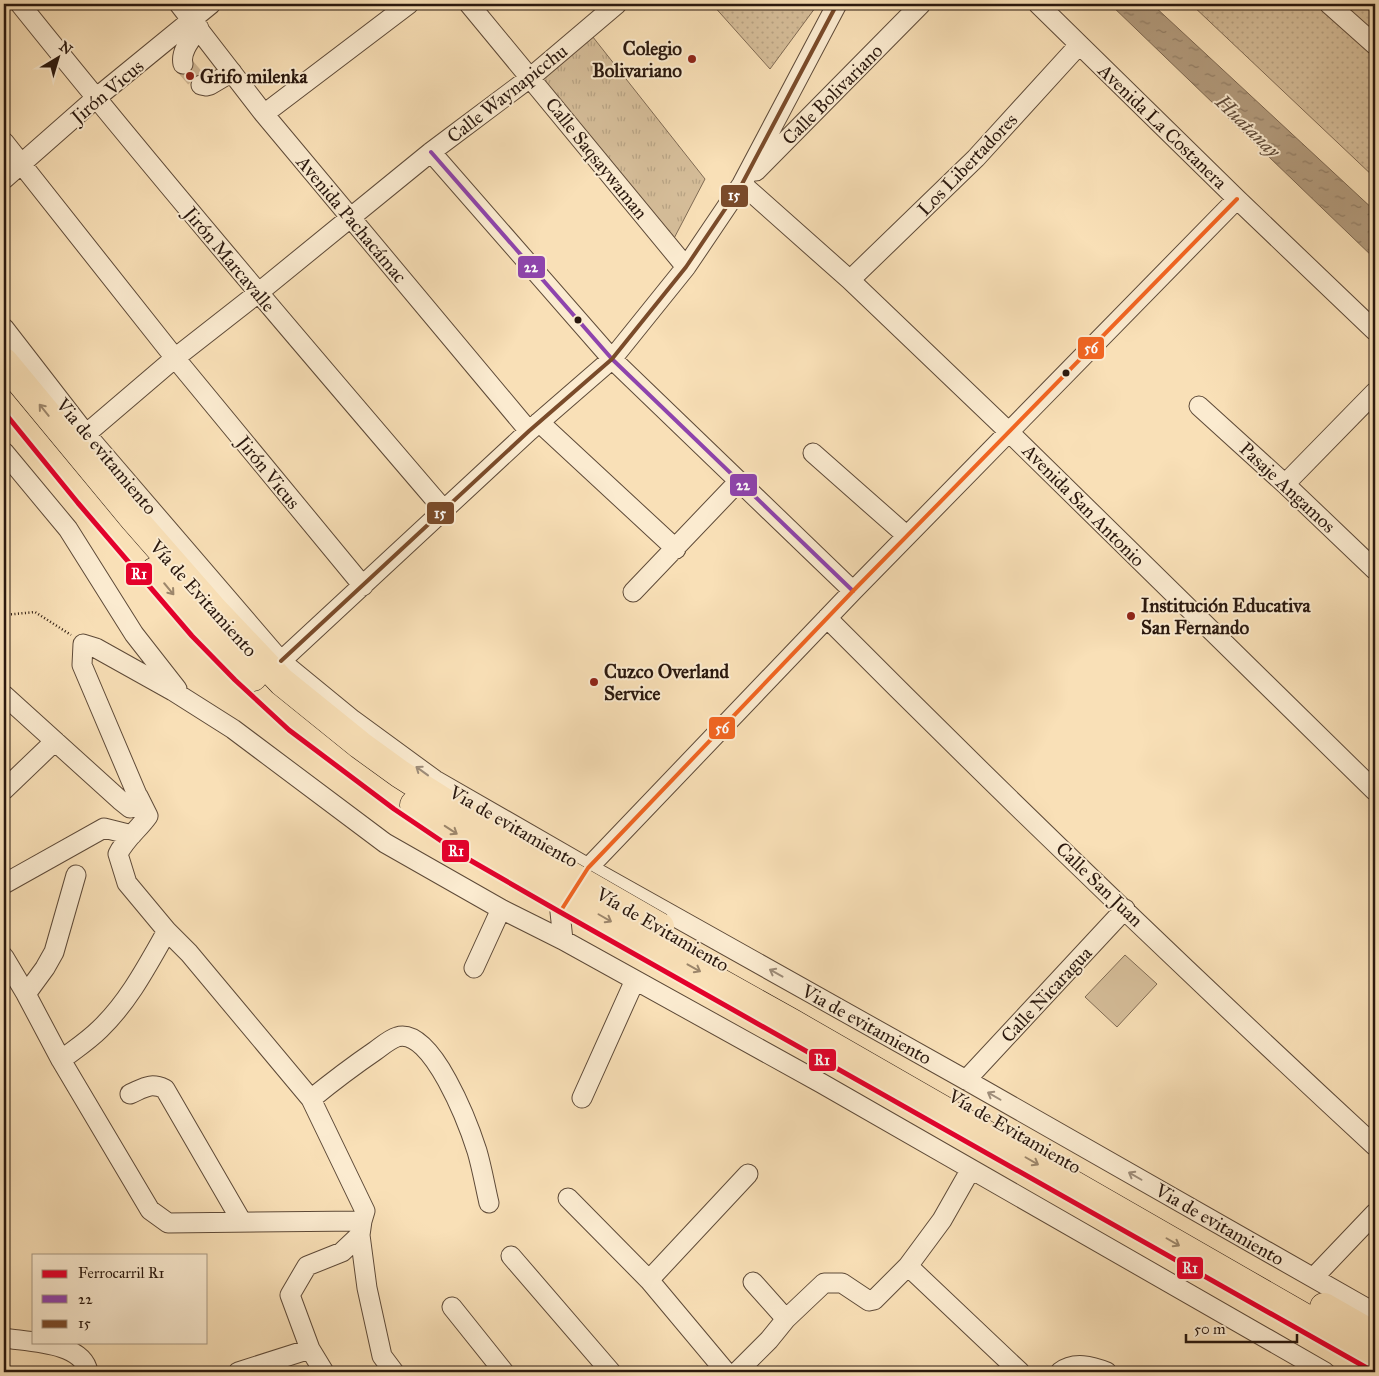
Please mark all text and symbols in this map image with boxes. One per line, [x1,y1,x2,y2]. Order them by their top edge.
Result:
north arrow [32,32,82,82]
place label: Colegio Bolivariano [592,37,682,82]
text: N [56,38,76,59]
street label: Calle Waynapicchu [442,39,572,148]
street label: Calle Bolivariano [777,39,888,150]
marker: Colegio Bolivariano [686,53,698,65]
street label: Jirón Vicus [65,54,149,130]
street label: Avenida La Costanera [1093,58,1232,194]
place label: Grifo milenka [200,65,309,88]
marker: Grifo milenka [184,70,196,82]
water label: Huatanay [1210,89,1286,164]
street label: Calle Saqsaywaman [540,93,653,224]
street label: Los Libertadores [913,108,1022,221]
street label: Avenida Pachacámac [291,150,412,288]
line badge: 15 [720,184,749,208]
text: 15 [728,187,740,204]
street label: Jirón Marcavalle [177,201,280,317]
line badge: 22 [517,255,546,279]
text: 22 [524,259,539,276]
unlabelled marker [573,315,583,325]
line badge: 56 [1077,336,1105,360]
text: 56 [1084,340,1099,357]
unlabelled marker [1061,368,1071,378]
street label: Via de evitamiento [51,393,162,519]
one-way arrow [38,404,49,417]
street label: Jirón Vicus [230,430,305,514]
street label: Pasaje Angamos [1234,437,1340,538]
street label: Avenida San Antonio [1017,439,1150,572]
line badge: 22 [729,473,758,497]
text: 22 [736,477,751,494]
line badge: 15 [426,501,455,525]
text: 15 [434,505,446,522]
street label: Vía de Evitamiento [144,534,262,662]
line badge: R1 [125,562,153,586]
text: R1 [131,566,147,583]
one-way arrow [164,582,175,595]
place label: Institución Educativa San Fernando [1141,594,1311,639]
marker: Institución Educativa San Fernando [1125,610,1137,622]
place label: Cuzco Overland Service [604,660,729,705]
marker: Cuzco Overland Service [588,676,600,688]
line badge: 56 [708,716,736,740]
text: 56 [715,720,730,737]
one-way arrow [416,766,430,776]
street label: Via de evitamiento [444,780,582,873]
one-way arrow [444,825,458,835]
street label: Calle San Juan [1051,837,1148,932]
line badge: R1 [441,839,470,863]
text: R1 [448,843,464,860]
street label: Vía de Evitamiento [591,882,733,977]
one-way arrow [598,913,613,923]
street label: Calle Nicaragua [996,941,1098,1048]
one-way arrow [686,963,701,973]
one-way arrow [769,968,783,978]
street label: Via de evitamiento [797,979,936,1070]
line badge: R1 [808,1048,837,1072]
text: R1 [814,1052,830,1069]
street label: Vía de Evitamiento [943,1084,1085,1179]
one-way arrow [987,1090,1002,1100]
one-way arrow [1025,1156,1040,1166]
one-way arrow [1129,1170,1143,1180]
street label: Via de evitamiento [1150,1178,1288,1271]
one-way arrow [1166,1237,1180,1247]
legend [32,1254,208,1344]
line badge: R1 [1176,1256,1204,1280]
text: R1 [1182,1260,1198,1277]
text: Ferrocarril R1 [78,1264,164,1282]
text: 22 [78,1290,93,1308]
scale bar [1186,1311,1298,1343]
text: 15 [78,1314,91,1332]
text: 50 m [1194,1320,1226,1338]

